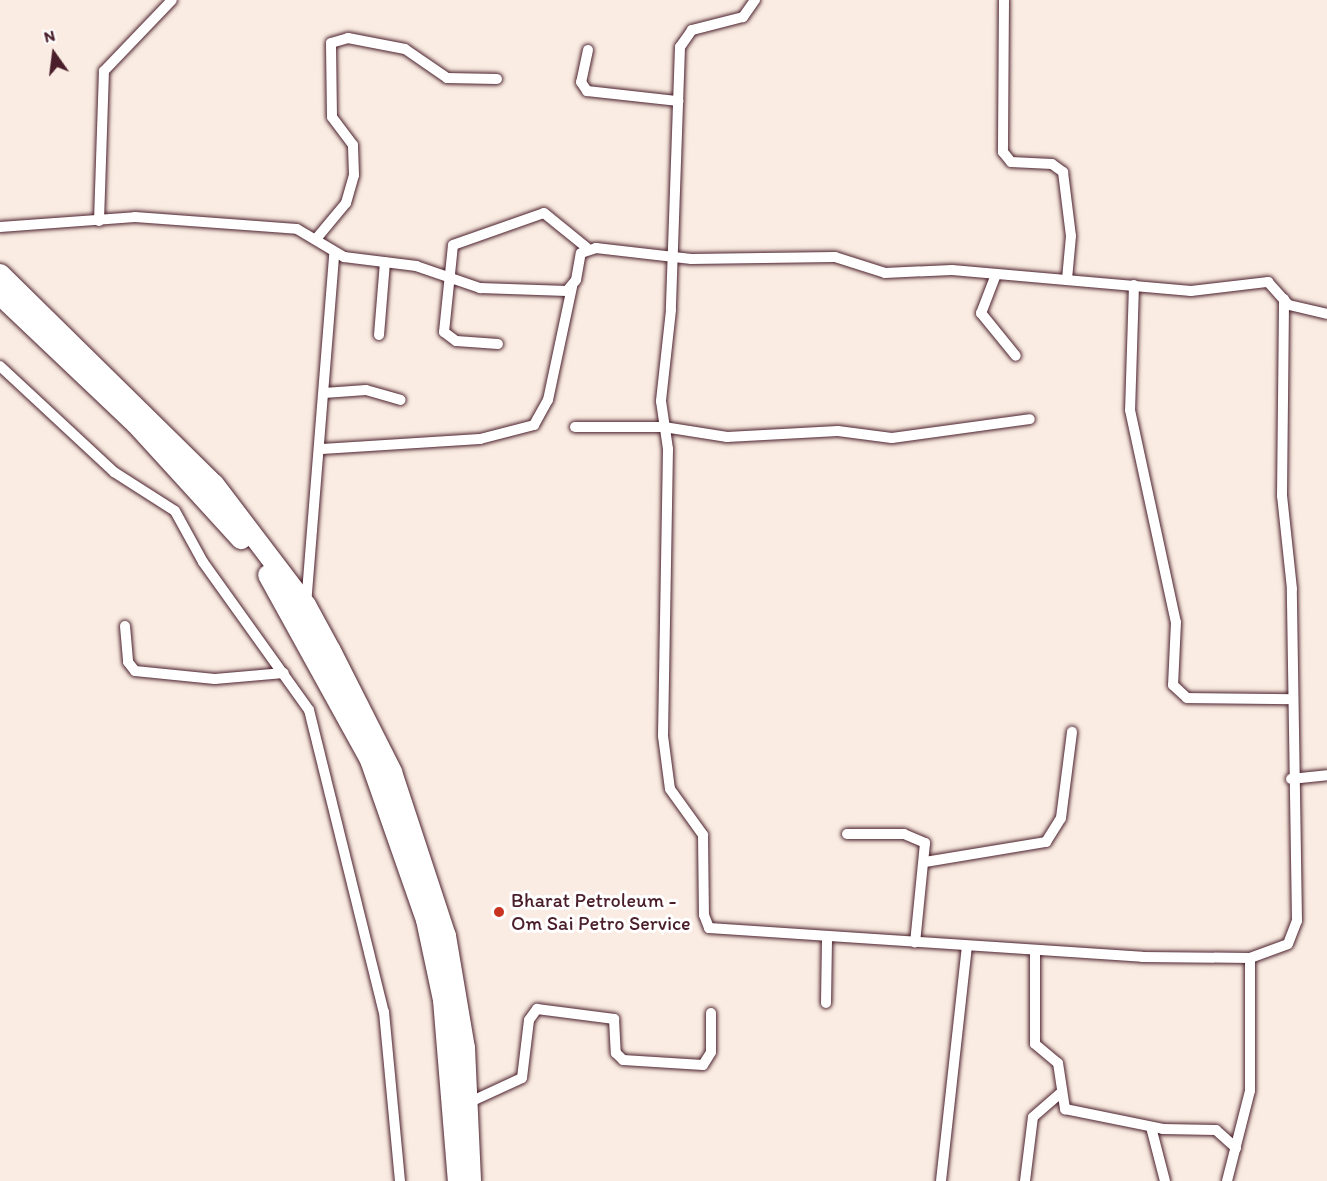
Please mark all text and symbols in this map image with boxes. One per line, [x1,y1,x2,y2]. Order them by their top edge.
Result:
north arrow [24,24,84,84]
text: N [42,26,57,47]
place label: Bharat Petroleum - Om Sai Petro Service [511,888,690,935]
marker: Bharat Petroleum - Om Sai Petro Service [492,905,506,919]

